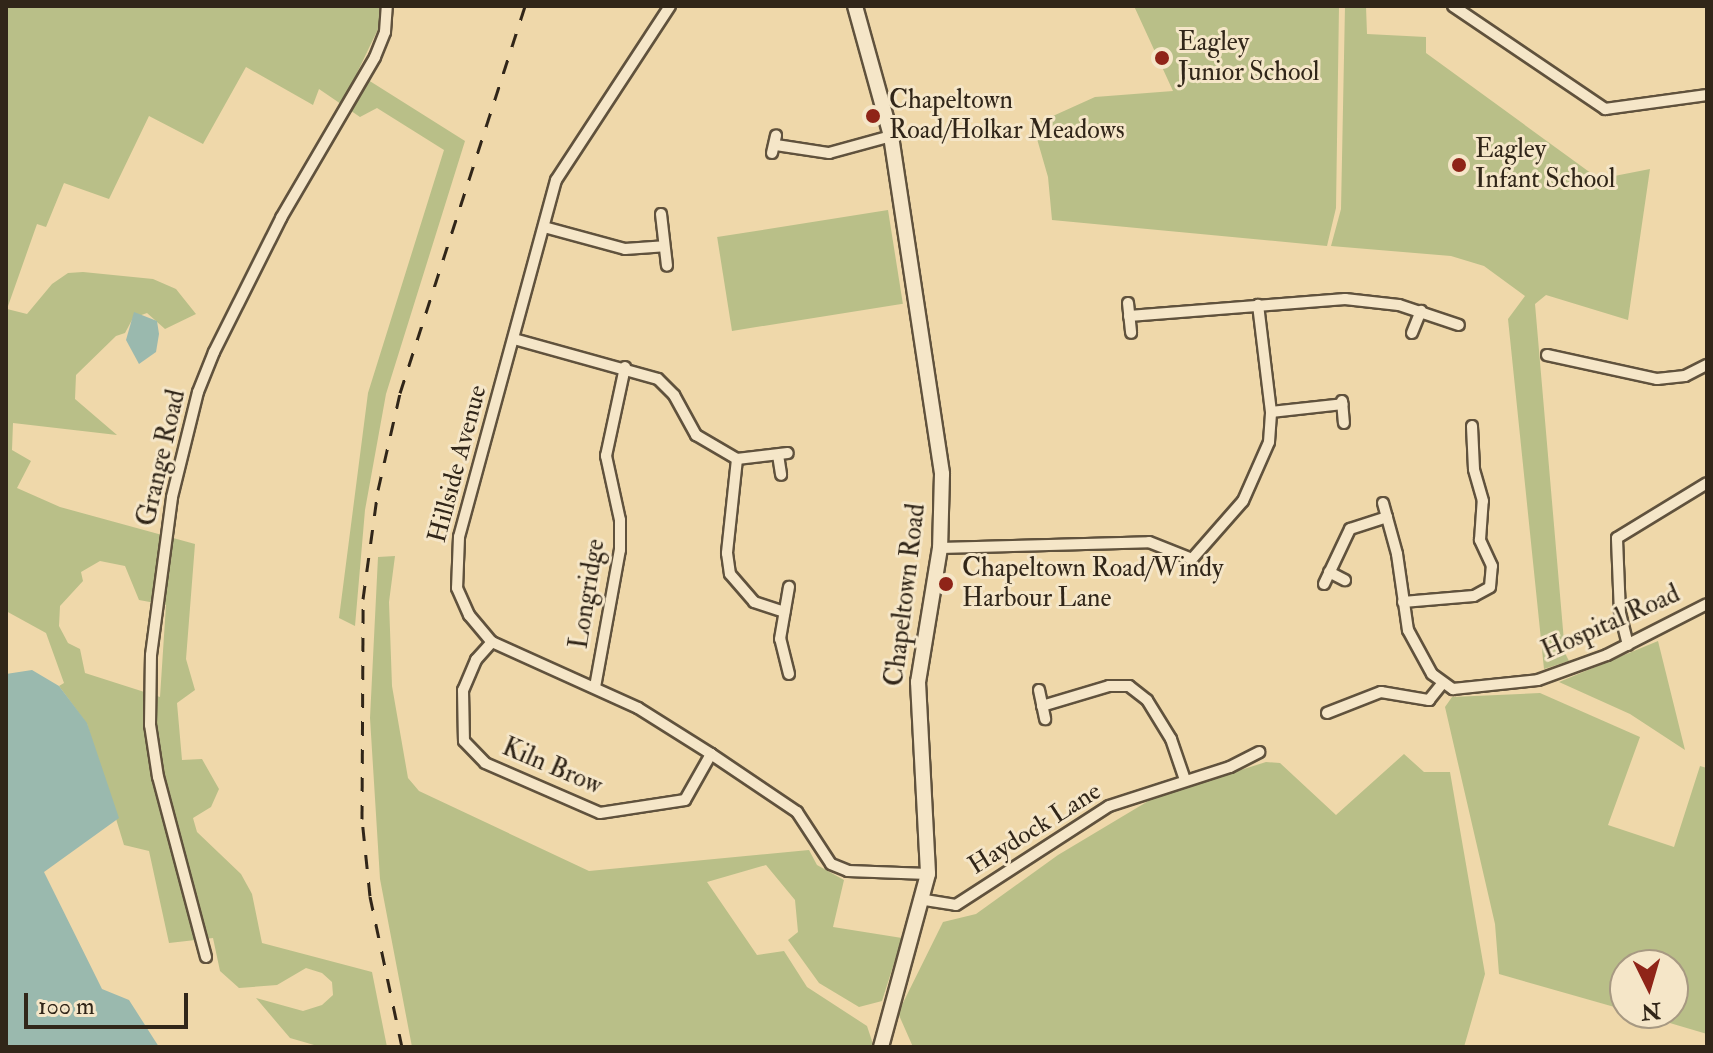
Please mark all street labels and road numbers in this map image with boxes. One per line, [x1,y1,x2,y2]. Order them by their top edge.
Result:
street label: Hillside Avenue [422,382,494,546]
street label: Grange Road [131,387,193,529]
street label: Chapeltown Road [879,502,933,688]
street label: Longridge [564,537,612,651]
street label: Hospital Road [1537,579,1685,667]
street label: Kiln Brow [497,732,607,802]
street label: Haydock Lane [963,776,1107,882]

